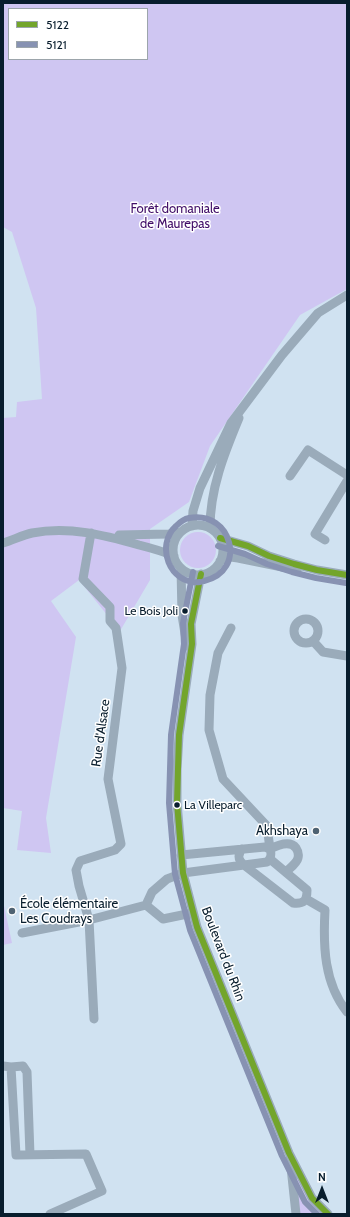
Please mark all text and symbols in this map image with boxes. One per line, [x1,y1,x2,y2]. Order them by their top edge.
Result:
legend [8,8,148,60]
text: 5122 [46,17,69,32]
text: 5121 [46,37,67,52]
park label: Forêt domaniale de Maurepas [130,201,220,232]
place label: Le Bois Joli [124,604,178,618]
marker: Le Bois Joli [180,606,190,616]
street label: Rue d'Alsace [89,698,113,768]
place label: La Villeparc [184,798,242,812]
marker: La Villeparc [172,800,182,810]
place label: Akhshaya [256,823,308,839]
marker: Akhshaya [311,826,321,836]
place label: École élémentaire Les Coudrays [20,896,118,927]
street label: Boulevard du Rhin [198,905,248,1003]
marker: École élémentaire Les Coudrays [7,906,17,916]
north arrow [302,1169,342,1209]
text: N [318,1170,326,1184]

